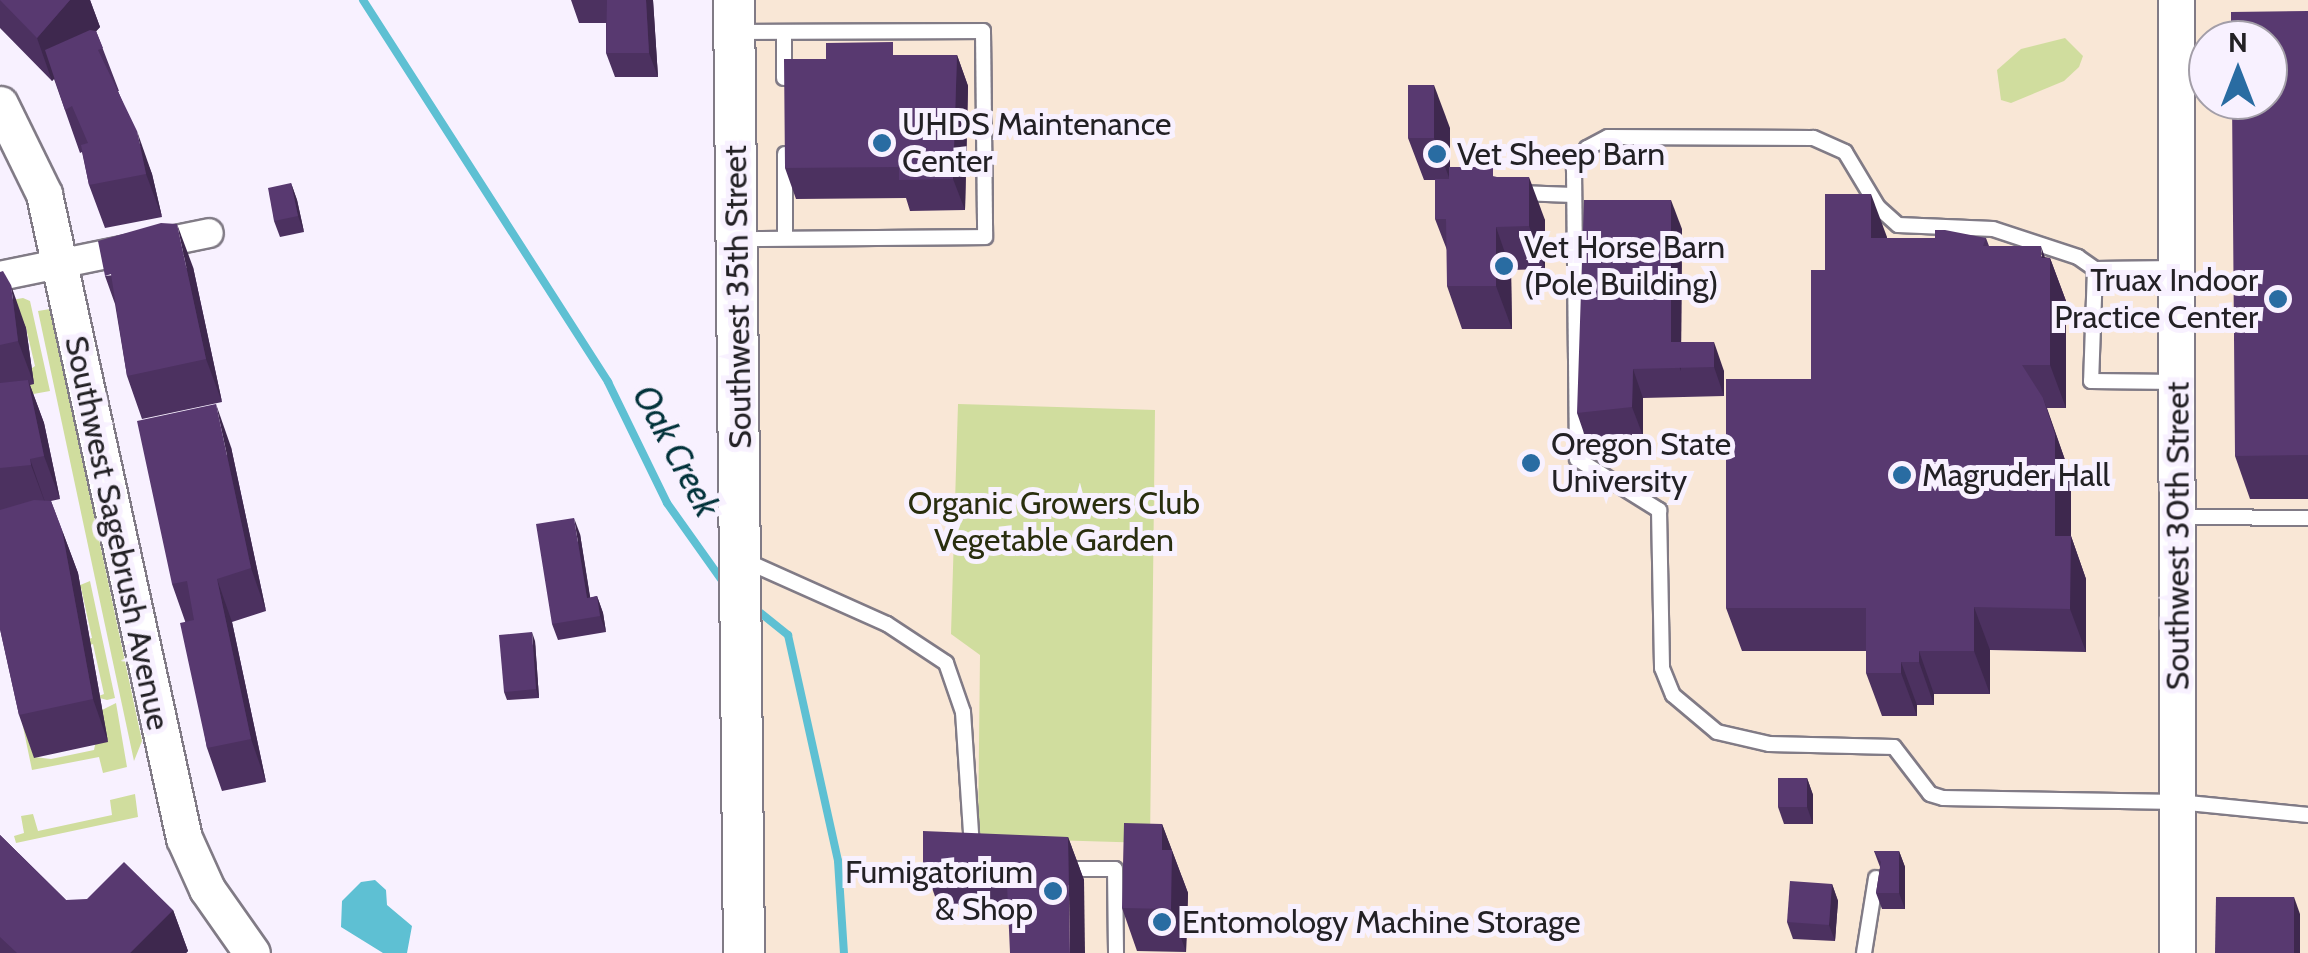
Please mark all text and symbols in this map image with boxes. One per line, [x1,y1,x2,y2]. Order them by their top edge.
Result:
north arrow [2188,20,2288,120]
text: N [2228,25,2248,59]
place label: UHDS Maintenance Center [902,106,1171,181]
marker: UHDS Maintenance Center [871,132,893,154]
place label: Vet Sheep Barn [1457,135,1665,173]
marker: Vet Sheep Barn [1426,143,1448,165]
street label: Southwest 35th Street [716,145,760,449]
place label: Vet Horse Barn (Pole Building) [1524,229,1725,304]
marker: Vet Horse Barn (Pole Building) [1493,255,1515,277]
place label: Truax Indoor Practice Center [2054,262,2258,337]
marker: Truax Indoor Practice Center [2267,288,2289,310]
street label: Southwest Sagebrush Avenue [56,332,178,734]
water label: Oak Creek [624,378,728,524]
street label: Southwest 30th Street [2159,382,2197,690]
place label: Oregon State University [1551,426,1731,501]
marker: Oregon State University [1520,452,1542,474]
place label: Magruder Hall [1922,456,2110,494]
marker: Magruder Hall [1891,464,1913,486]
park label: Organic Growers Club Vegetable Garden [908,485,1200,560]
place label: Fumigatorium & Shop [845,854,1033,929]
marker: Fumigatorium & Shop [1042,880,1064,902]
place label: Entomology Machine Storage [1182,903,1581,941]
marker: Entomology Machine Storage [1151,911,1173,933]

